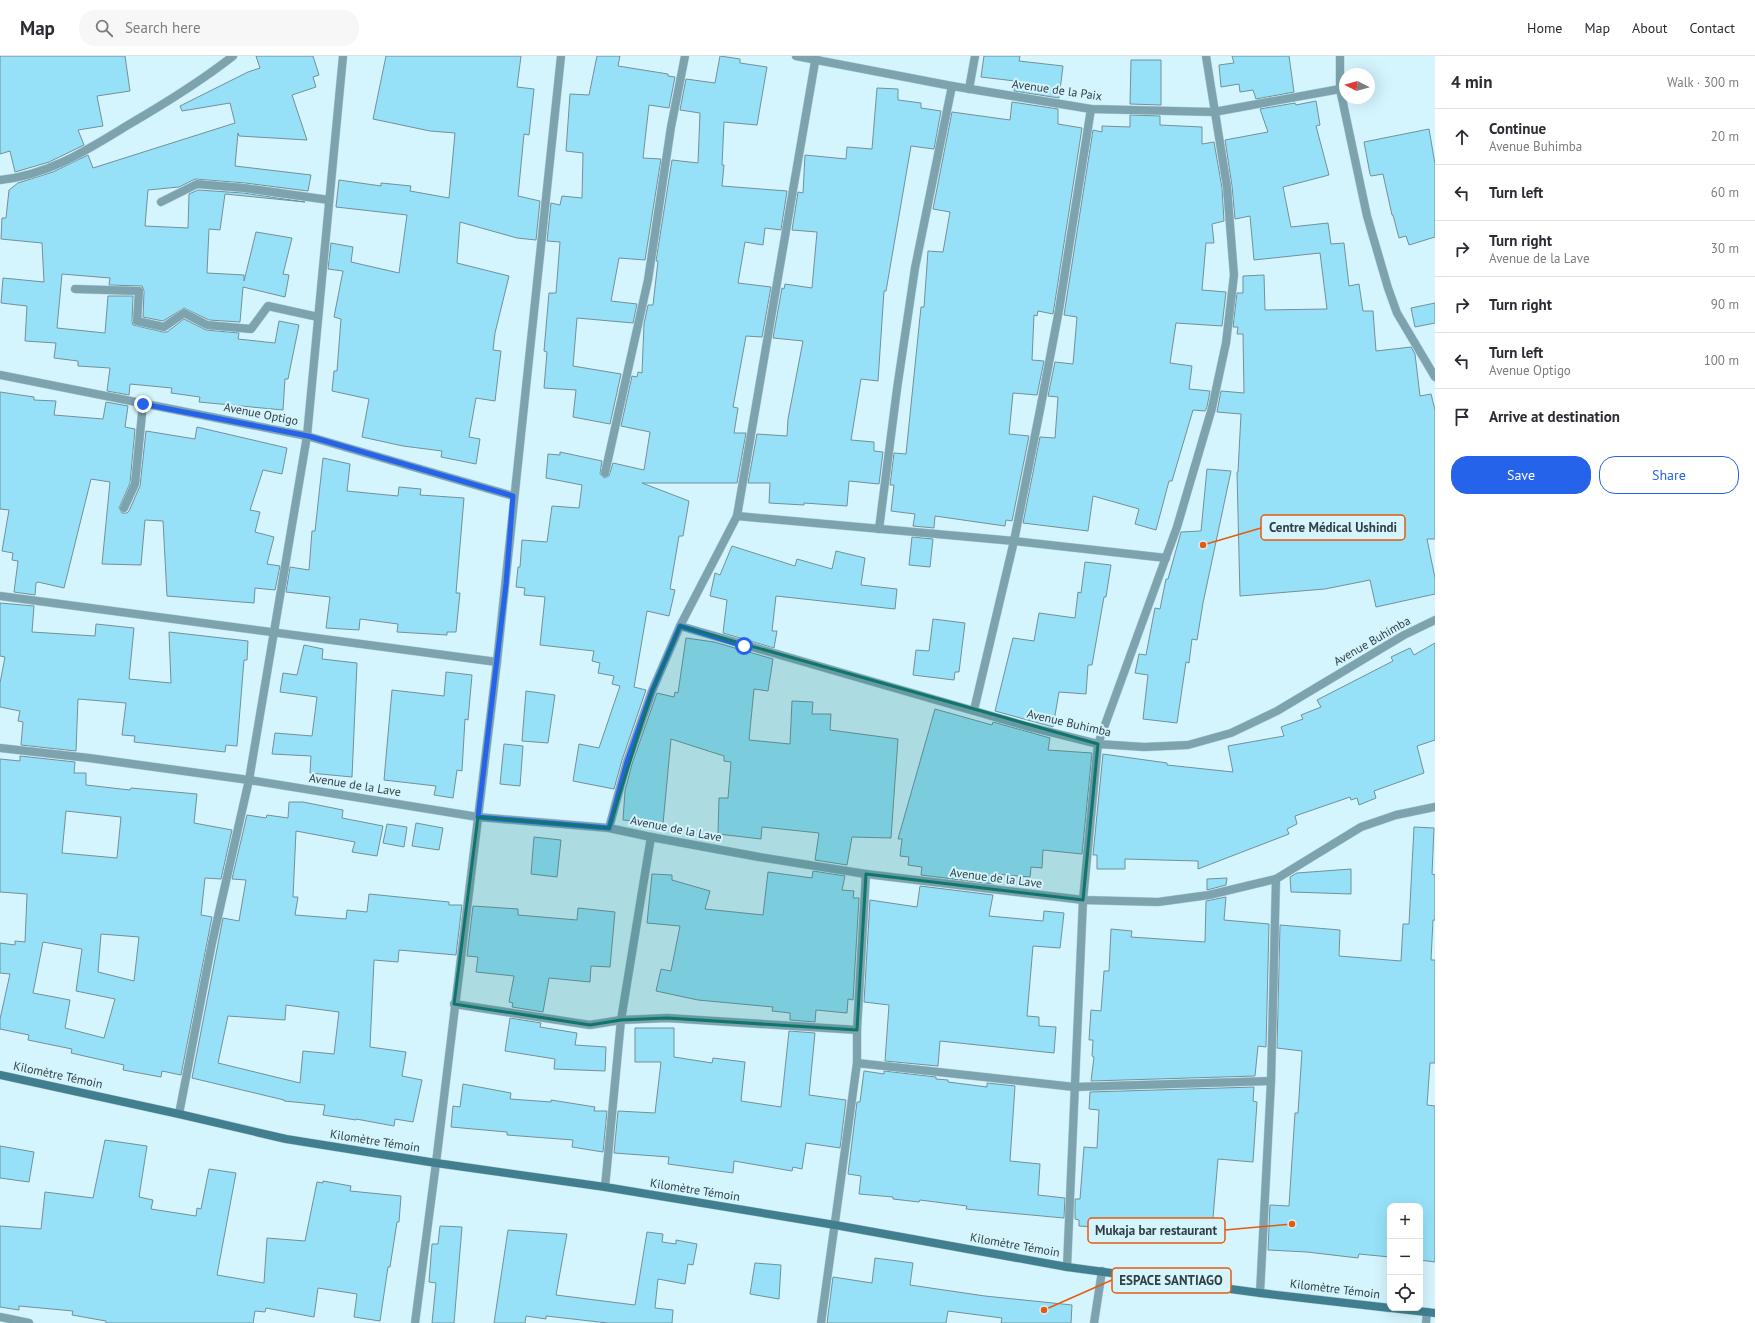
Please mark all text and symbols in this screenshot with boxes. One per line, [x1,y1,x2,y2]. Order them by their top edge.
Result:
search box [79,10,359,46]
text: Map [20,16,55,40]
icon: search [93,17,115,39]
text: Search here [125,18,201,37]
text: Home [1527,19,1562,37]
text: Map [1584,19,1610,37]
text: About [1632,19,1668,37]
text: Contact [1690,19,1735,37]
north arrow [1339,68,1375,104]
text: 4 min [1451,71,1492,93]
text: Walk · 300 m [1667,74,1739,91]
street label: Avenue de la Paix [1011,76,1103,103]
text: Continue [1489,119,1546,138]
icon: ahead [1451,126,1473,148]
text: 20 m [1711,128,1739,145]
text: Avenue Buhimba [1489,138,1582,155]
icon: left [1451,182,1473,204]
text: Turn left [1489,183,1543,202]
text: 60 m [1711,184,1739,201]
text: Turn right [1489,231,1552,250]
icon: right [1451,238,1473,260]
text: 30 m [1711,240,1739,257]
text: Avenue de la Lave [1489,250,1590,267]
icon: right [1451,294,1473,316]
text: Turn right [1489,295,1552,314]
text: 90 m [1711,296,1739,313]
text: Turn left [1489,343,1543,362]
icon: left [1451,350,1473,372]
text: 100 m [1704,352,1739,369]
text: Avenue Optigo [1489,362,1571,379]
route end [134,395,152,413]
street label: Avenue Optigo [223,399,300,428]
icon: arrive [1451,406,1473,428]
text: Arrive at destination [1489,407,1620,426]
button: Save [1451,456,1591,494]
button: Share [1599,456,1739,494]
callout: Centre Médical Ushindi [1261,515,1405,540]
text: Centre Médical Ushindi [1269,519,1397,536]
street label: Avenue Buhimba [1331,613,1413,669]
route start [735,637,753,655]
street label: Avenue Buhimba [1025,706,1113,740]
street label: Avenue de la Lave [308,770,402,799]
street label: Avenue de la Lave [629,812,723,845]
street label: Avenue de la Lave [949,864,1043,891]
street label: Kilomètre Témoin [12,1058,104,1091]
street label: Kilomètre Témoin [329,1126,421,1155]
street label: Kilomètre Témoin [649,1175,741,1204]
map controls [1387,1203,1423,1311]
button: + [1387,1203,1423,1239]
callout: Mukaja bar restaurant [1088,1218,1225,1243]
text: Mukaja bar restaurant [1095,1222,1217,1239]
street label: Kilomètre Témoin [969,1229,1061,1260]
button: − [1387,1239,1423,1275]
callout: ESPACE SANTIAGO [1112,1268,1231,1293]
text: ESPACE SANTIAGO [1119,1272,1223,1289]
button: locate [1387,1275,1423,1311]
street label: Kilomètre Témoin [1289,1276,1381,1301]

